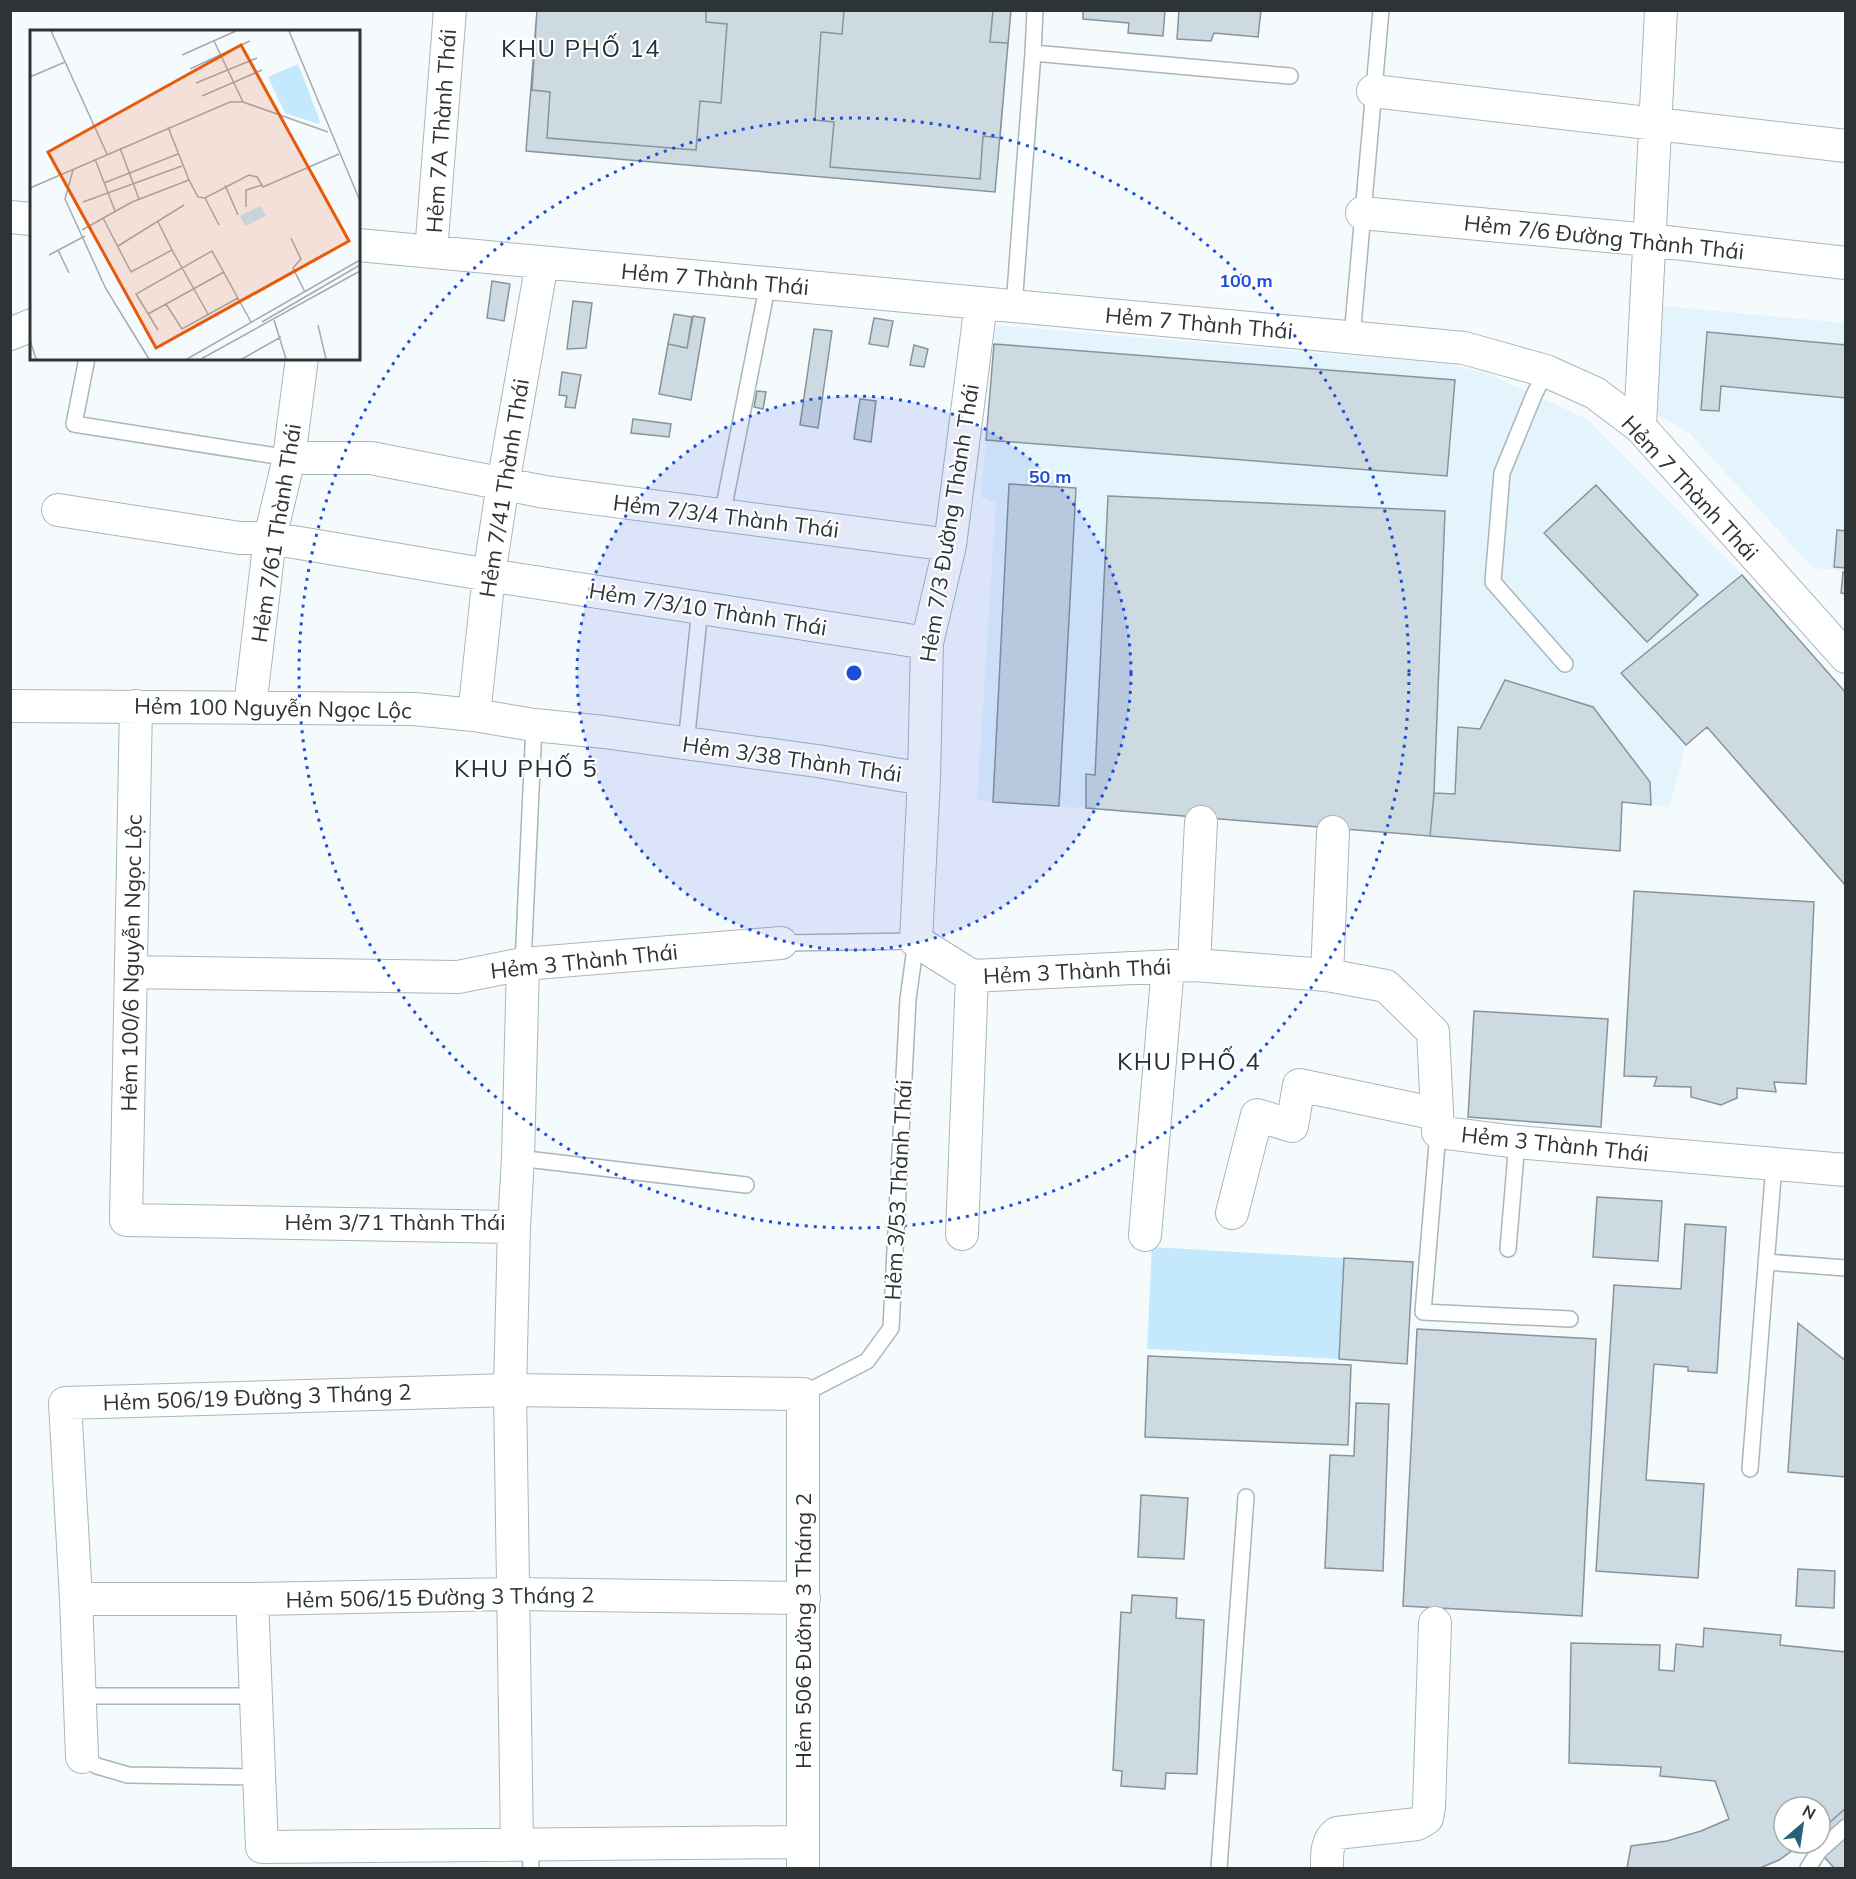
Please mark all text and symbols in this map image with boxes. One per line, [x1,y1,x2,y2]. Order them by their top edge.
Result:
street label: Hẻm 7A Thành Thái [420,28,462,234]
inset map [30,30,360,360]
district label: KHU PHỐ 14 [501,33,661,63]
street label: Hẻm 7/6 Đường Thành Thái [1463,208,1745,266]
street label: Hẻm 7 Thành Thái [620,257,810,301]
text: 100 m [1219,269,1273,292]
street label: Hẻm 7 Thành Thái [1104,301,1294,345]
street label: Hẻm 7/41 Thành Thái [473,377,535,599]
street label: Hẻm 7/3 Đường Thành Thái [913,382,985,664]
street label: Hẻm 7 Thành Thái [1616,410,1764,566]
street label: Hẻm 7/61 Thành Thái [245,422,307,644]
text: 50 m [1029,465,1071,488]
street label: Hẻm 7/3/4 Thành Thái [611,488,841,544]
street label: Hẻm 7/3/10 Thành Thái [587,576,829,642]
centre of rings [844,663,864,683]
street label: Hẻm 100 Nguyễn Ngọc Lộc [134,692,412,724]
street label: Hẻm 3/38 Thành Thái [681,730,903,788]
district label: KHU PHỐ 5 [454,753,598,783]
street label: Hẻm 100/6 Nguyễn Ngọc Lộc [114,814,148,1112]
street label: Hẻm 3 Thành Thái [489,937,679,985]
street label: Hẻm 3 Thành Thái [982,952,1172,990]
district label: KHU PHỐ 4 [1117,1046,1261,1076]
street label: Hẻm 3/53 Thành Thái [878,1079,918,1301]
street label: Hẻm 3 Thành Thái [1460,1120,1650,1168]
street label: Hẻm 3/71 Thành Thái [284,1208,506,1236]
street label: Hẻm 506/19 Đường 3 Tháng 2 [102,1378,412,1416]
street label: Hẻm 506 Đường 3 Tháng 2 [789,1493,817,1769]
street label: Hẻm 506/15 Đường 3 Tháng 2 [285,1580,595,1614]
north arrow [1772,1795,1832,1855]
text: N [1799,1800,1819,1824]

